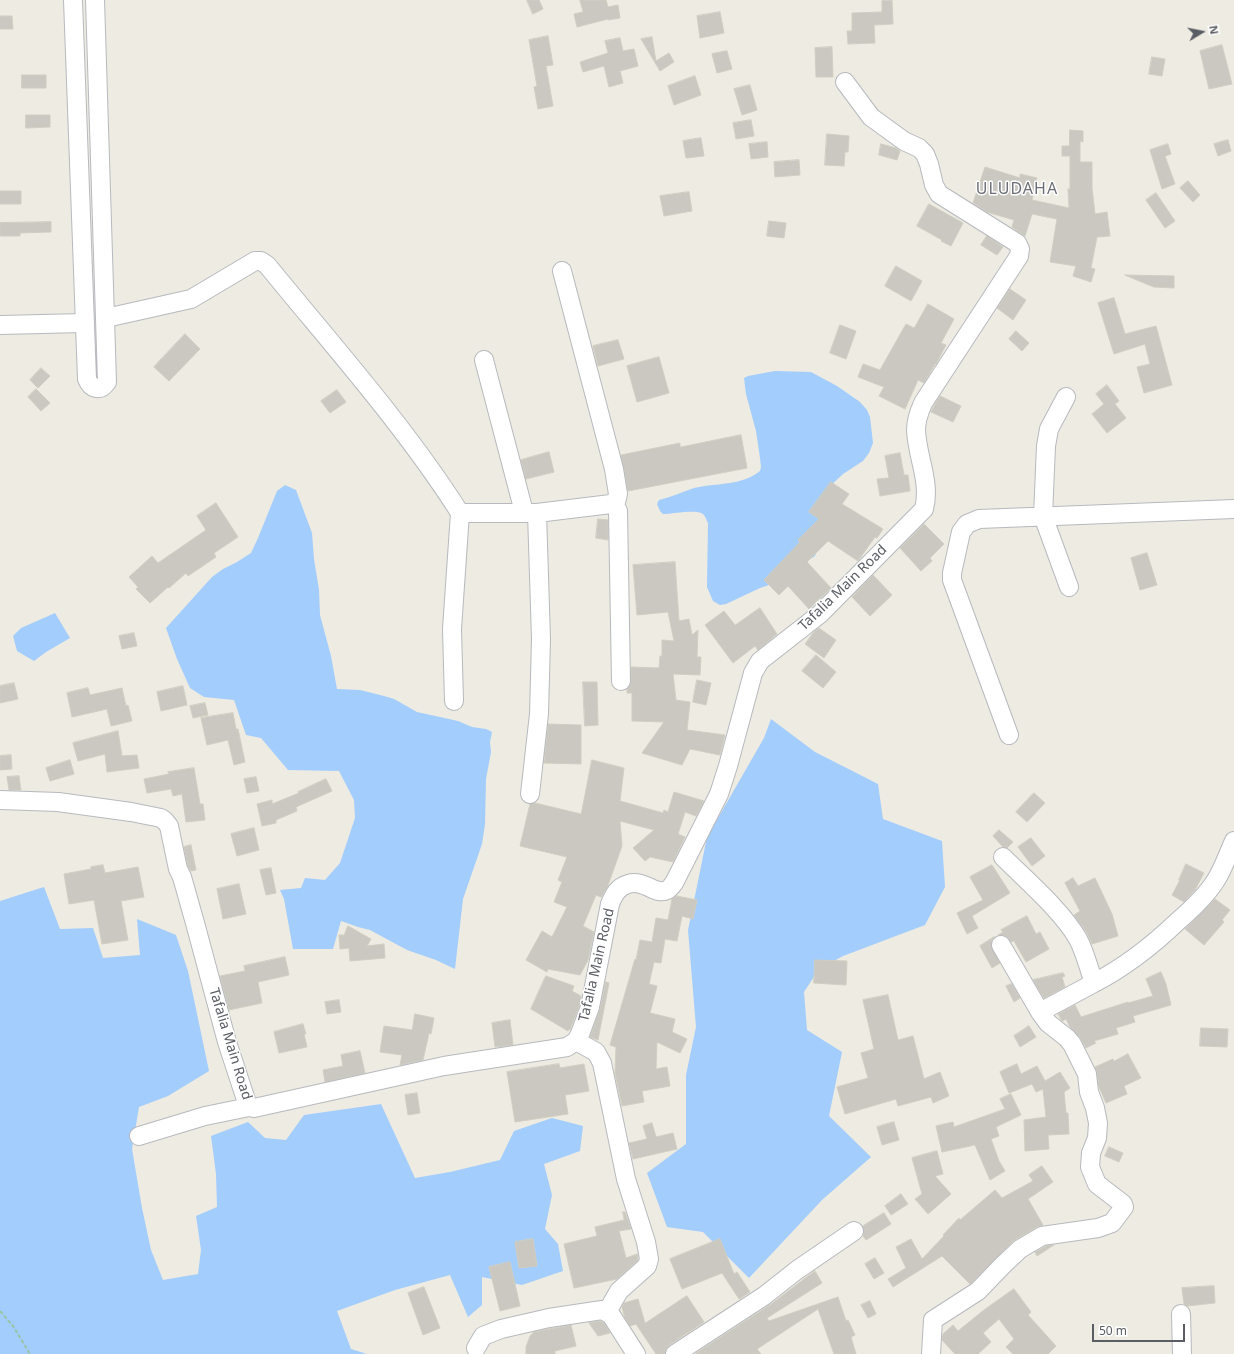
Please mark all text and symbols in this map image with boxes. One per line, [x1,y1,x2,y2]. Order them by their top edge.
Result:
north arrow [1182,12,1222,52]
text: N [1206,24,1222,36]
district label: ULUDAHA [976,179,1058,199]
street label: Tafalia Main Road [795,542,891,634]
street label: Tafalia Main Road [576,907,618,1023]
street label: Tafalia Main Road [205,986,255,1102]
scale bar [1094,1316,1187,1342]
text: 50 m [1099,1322,1127,1339]

